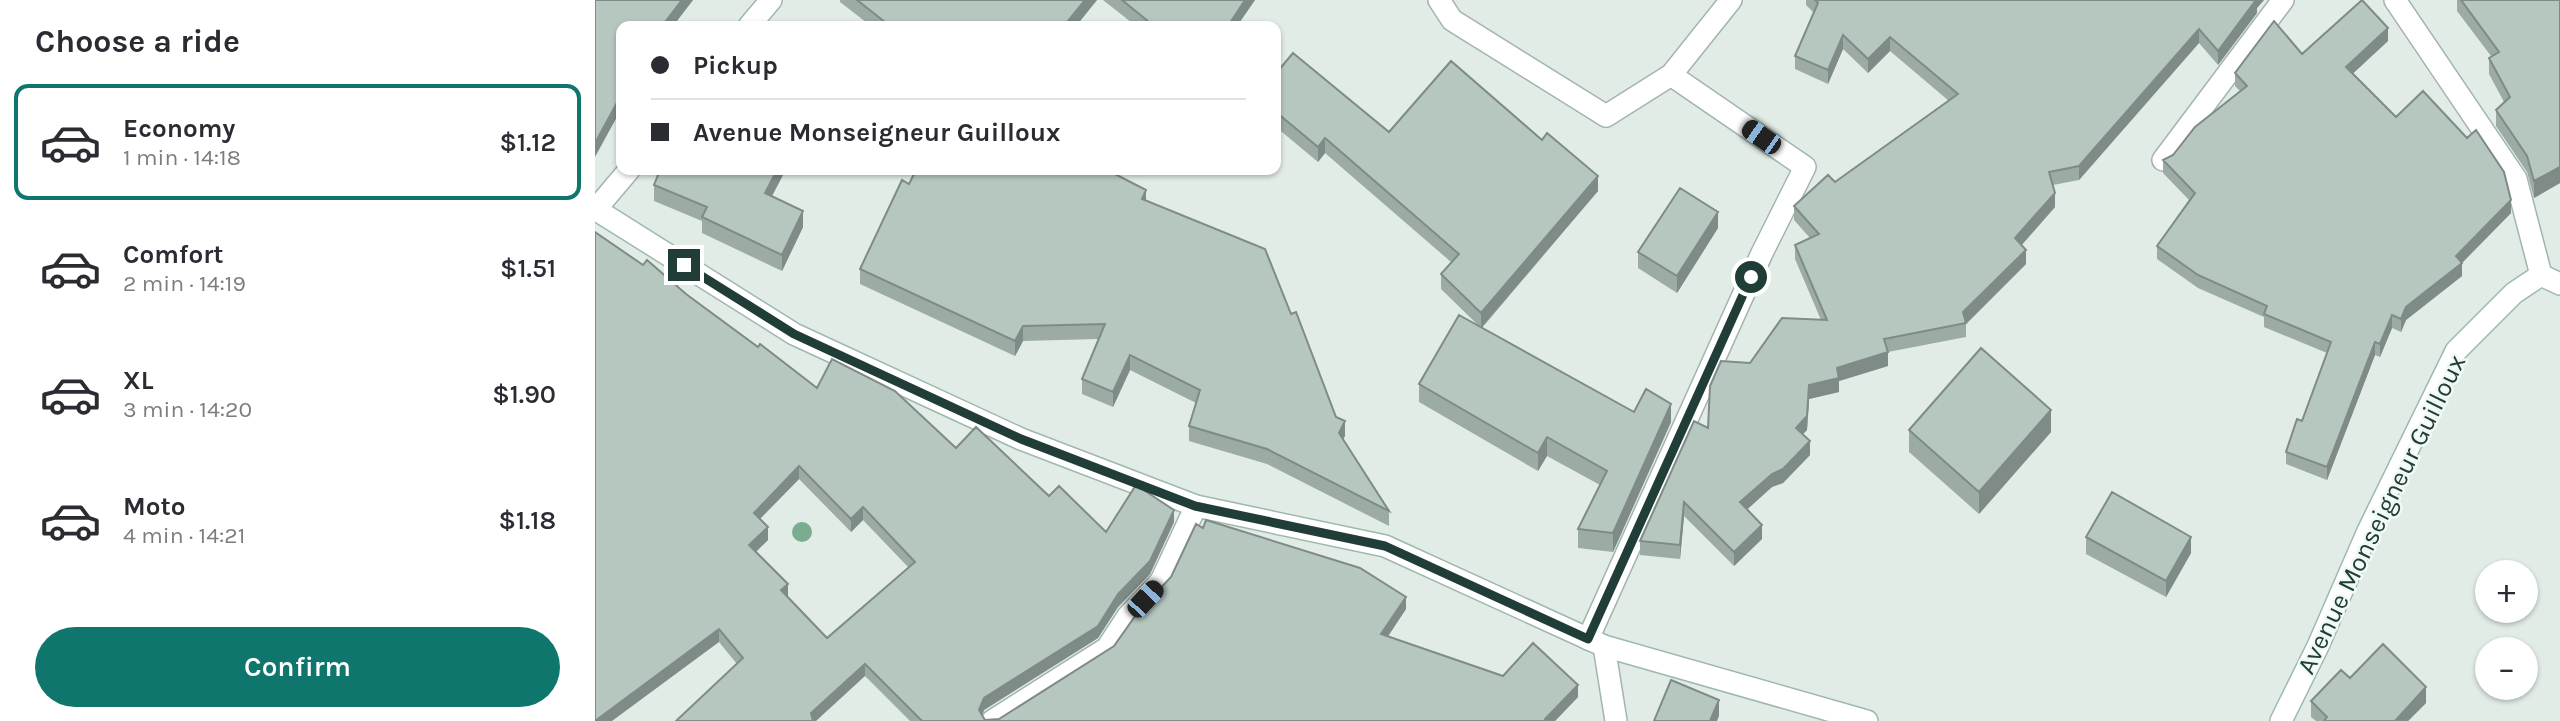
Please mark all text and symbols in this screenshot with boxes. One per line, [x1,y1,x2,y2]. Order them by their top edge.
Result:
text: Choose a ride [35,23,240,60]
text: Pickup [693,50,778,81]
icon: car [39,111,102,174]
text: Economy [123,113,235,144]
car [1738,116,1785,158]
text: Avenue Monseigneur Guilloux [693,117,1060,148]
text: $1.12 [499,127,556,158]
text: 1 min · 14:18 [123,144,241,171]
icon: car [39,237,102,300]
text: Comfort [123,239,224,270]
route end [668,249,700,281]
text: $1.51 [500,253,556,284]
route start [1735,261,1767,293]
text: 2 min · 14:19 [123,270,246,297]
street label: Avenue Monseigneur Guilloux [2290,349,2472,679]
icon: car [39,363,102,426]
text: XL [123,365,154,396]
text: $1.90 [492,379,556,410]
text: 3 min · 14:20 [123,396,252,423]
icon: car [39,489,102,552]
text: Moto [123,491,185,522]
text: $1.18 [498,505,556,536]
text: 4 min · 14:21 [123,522,245,549]
map controls [2475,560,2538,700]
button: + [2475,560,2538,623]
car [1123,576,1168,622]
button: Confirm [35,627,560,707]
button: − [2475,637,2538,700]

